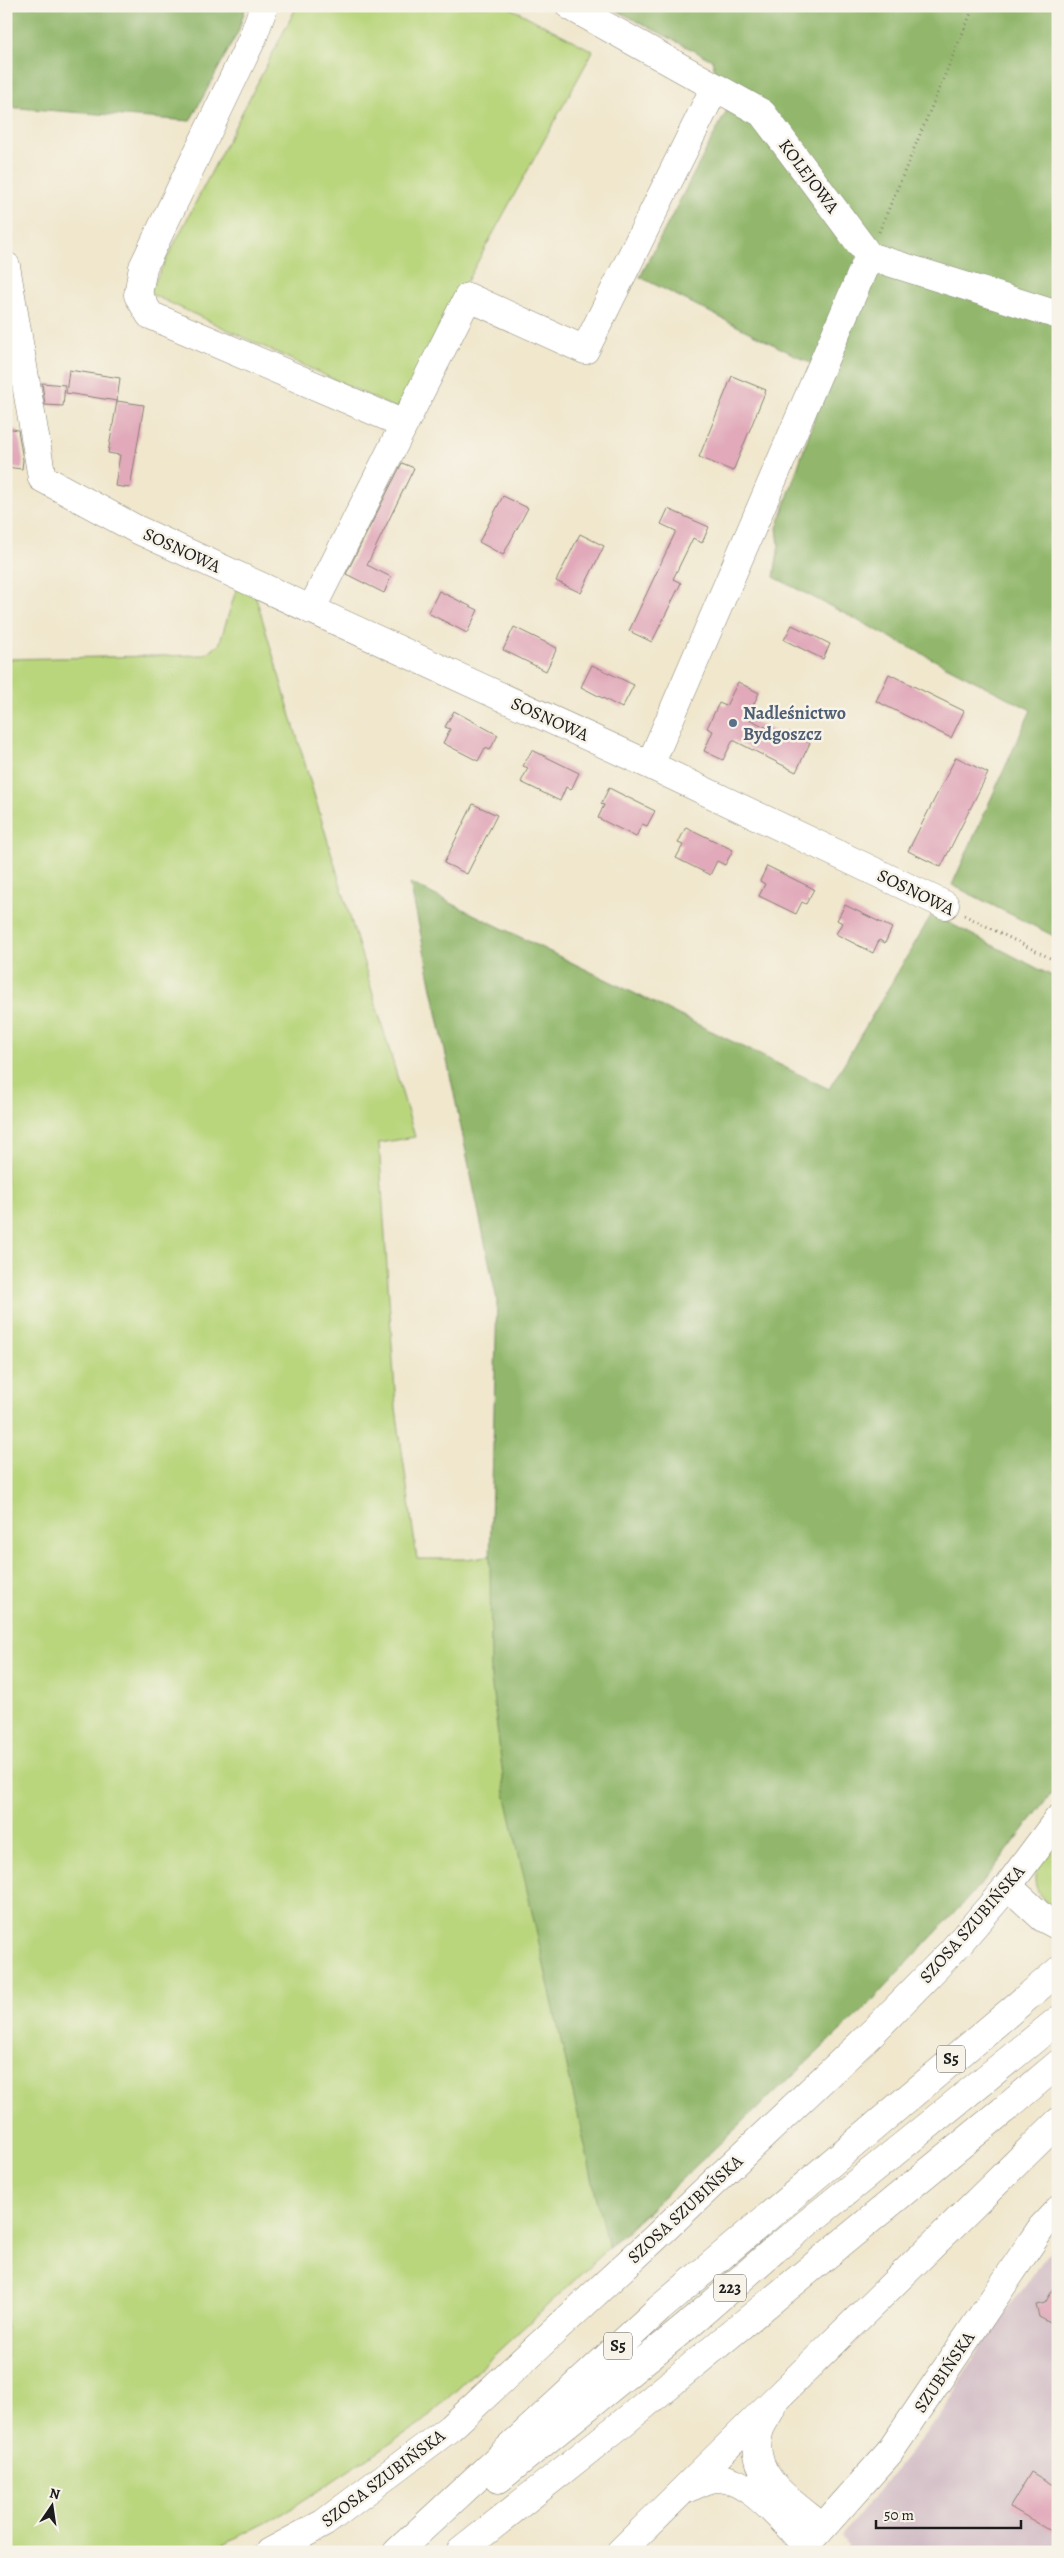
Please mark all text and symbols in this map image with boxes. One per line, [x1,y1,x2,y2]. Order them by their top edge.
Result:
street label: KOLEJOWA [773,134,845,218]
street label: SOSNOWA [139,522,225,579]
street label: SOSNOWA [507,691,593,747]
place label: Nadleśnictwo Bydgoszcz [743,701,846,746]
marker: Nadleśnictwo Bydgoszcz [727,717,739,729]
street label: SOSNOWA [873,863,959,921]
street label: SZOSA SZUBIŃSKA [914,1859,1030,1988]
road number: S5 [937,2046,965,2072]
street label: SZOSA SZUBIŃSKA [622,2149,748,2269]
road number: 223 [714,2274,746,2302]
street label: SZUBIŃSKA [908,2326,980,2417]
road number: S5 [604,2332,632,2360]
street label: SZOSA SZUBIŃSKA [316,2423,450,2532]
north arrow [28,2480,78,2530]
text: N [48,2483,62,2504]
scale bar [876,2498,1022,2530]
text: 50 m [884,2505,914,2525]

